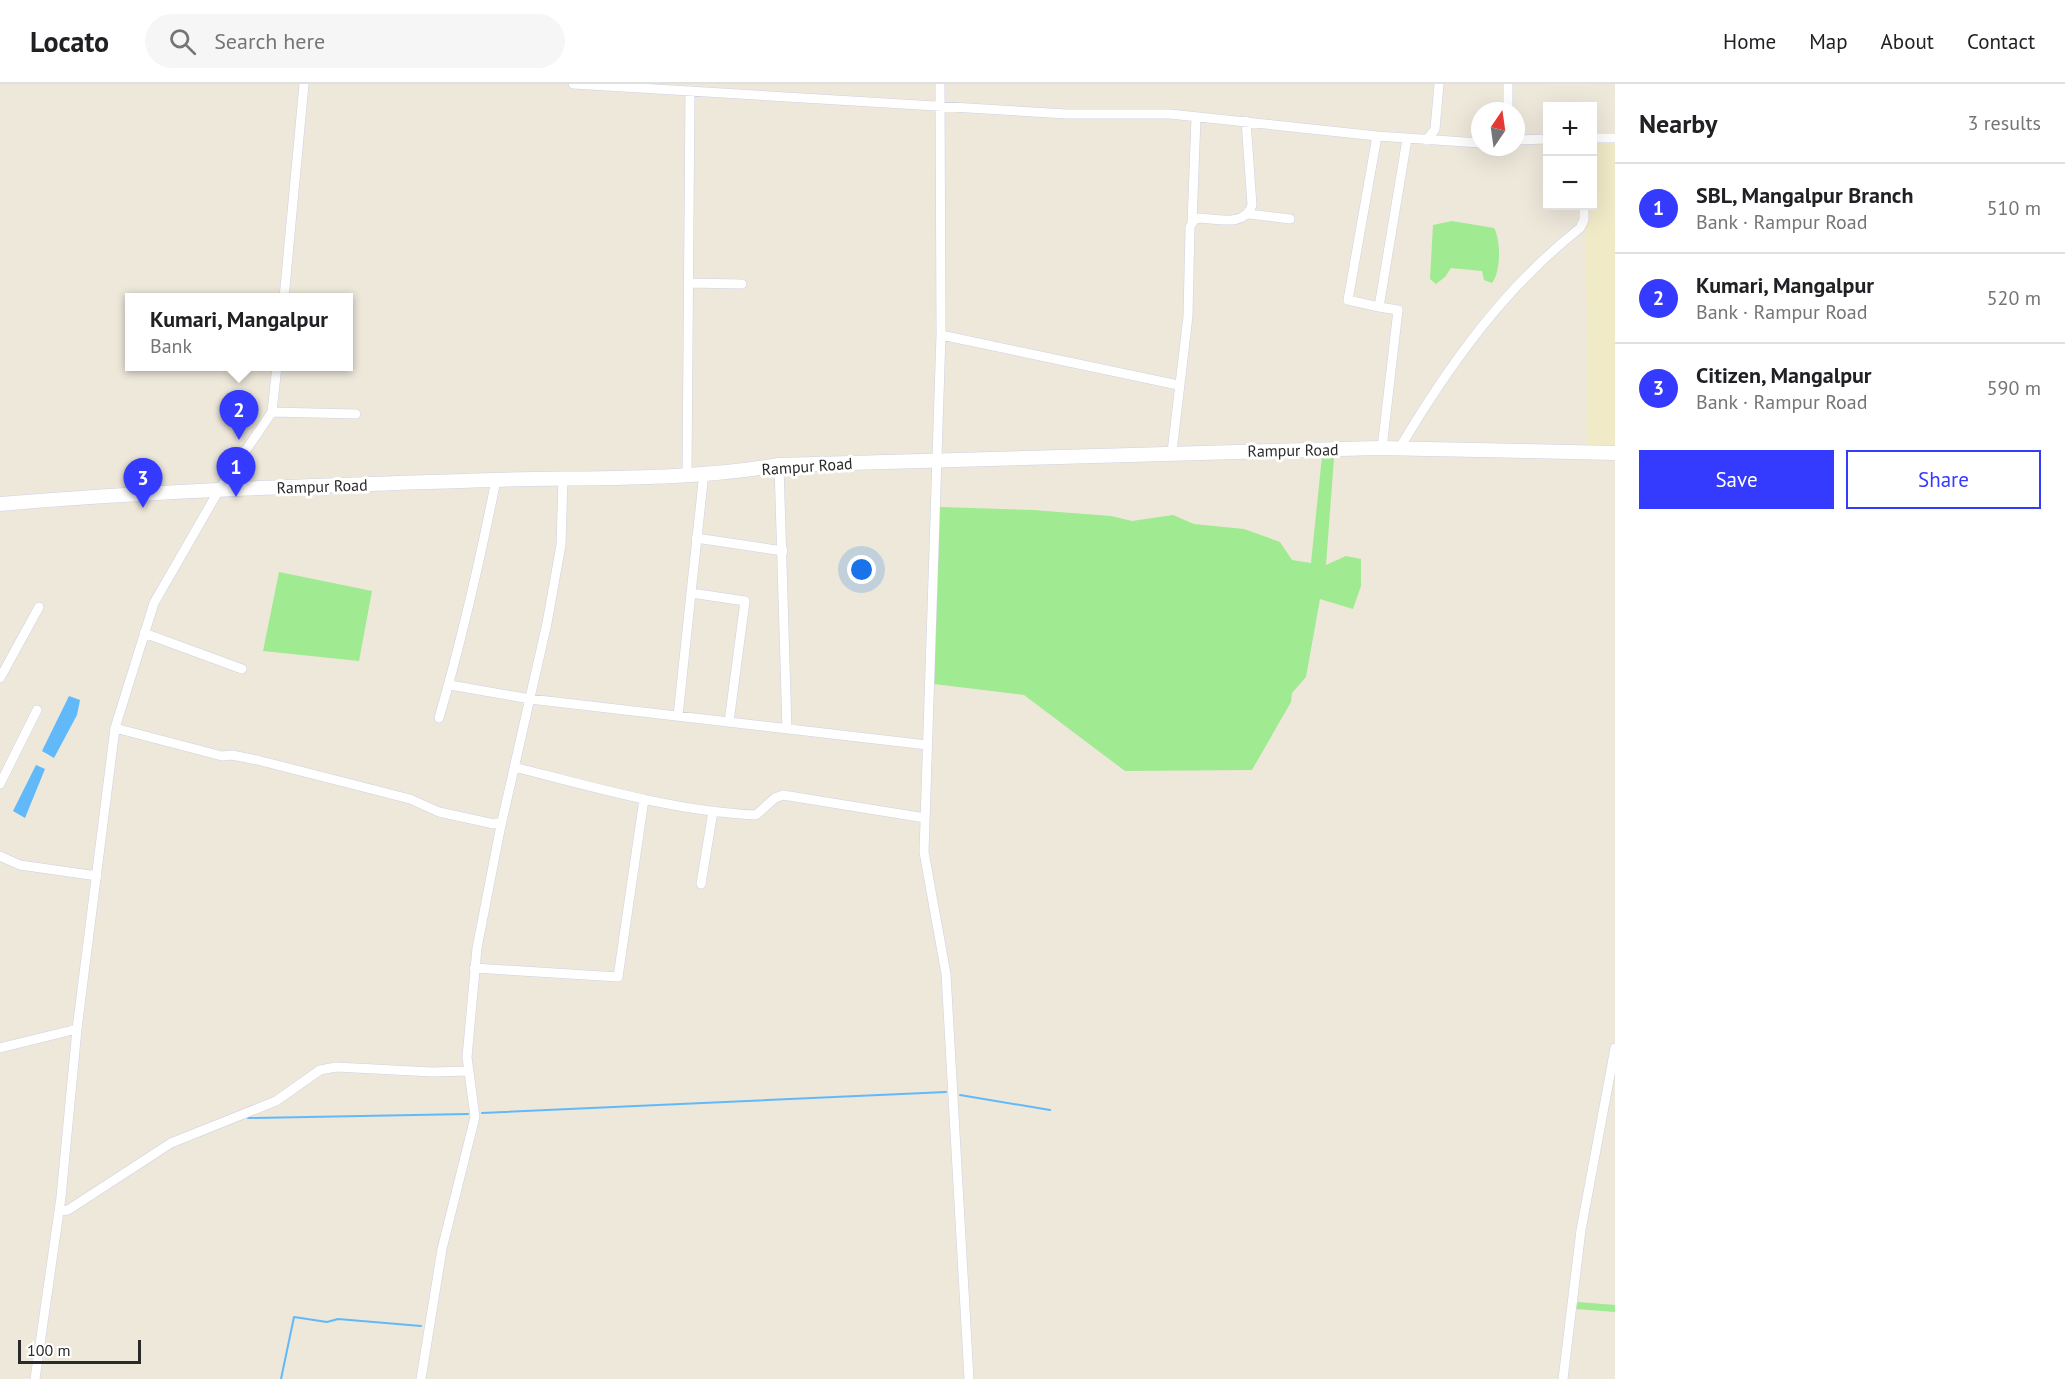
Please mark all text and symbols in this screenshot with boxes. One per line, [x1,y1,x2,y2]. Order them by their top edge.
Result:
search box [145,14,565,68]
text: Locato [30,23,109,60]
icon: search [166,25,199,58]
text: Search here [214,27,325,55]
text: Home [1723,28,1776,55]
text: Map [1809,28,1848,55]
text: About [1881,28,1934,55]
text: Contact [1967,28,2035,55]
north arrow [1471,102,1525,156]
map controls [1543,102,1597,210]
button: + [1543,102,1597,156]
text: Nearby [1639,107,1717,140]
text: 3 results [1968,110,2041,136]
button: − [1543,156,1597,210]
text: SBL, Mangalpur Branch [1696,181,1913,209]
text: 1 [1653,195,1664,221]
text: 510 m [1987,195,2041,221]
text: Bank · Rampur Road [1696,209,1867,235]
text: Kumari, Mangalpur [1696,271,1874,299]
text: 2 [1653,285,1664,311]
text: 520 m [1987,285,2041,311]
popup [125,293,353,371]
text: Bank · Rampur Road [1696,299,1867,325]
text: Kumari, Mangalpur [150,305,328,333]
text: Bank [150,333,192,359]
text: Citizen, Mangalpur [1696,361,1872,389]
text: 3 [1653,375,1664,401]
text: 590 m [1987,375,2041,401]
text: Bank · Rampur Road [1696,389,1867,415]
pin: 2 [220,390,258,440]
street label: Rampur Road [1247,439,1339,461]
pin: 1 [216,448,256,497]
button: Save [1639,450,1834,509]
button: Share [1846,450,2041,509]
street label: Rampur Road [761,453,853,479]
pin: 3 [124,458,162,508]
street label: Rampur Road [276,474,368,498]
your location [847,555,876,584]
scale bar [18,1337,141,1364]
text: 100 m [27,1340,70,1360]

